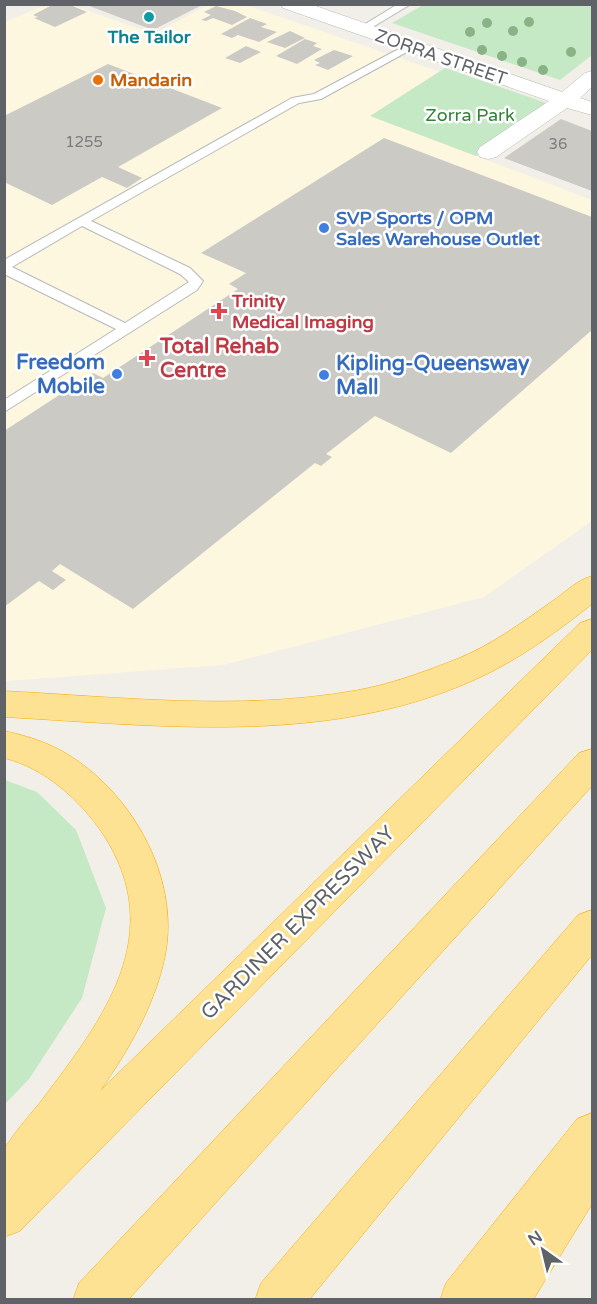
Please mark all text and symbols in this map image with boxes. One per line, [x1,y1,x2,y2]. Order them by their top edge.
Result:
marker: The Tailor [142,10,156,24]
street label: ZORRA STREET [372,24,510,90]
place label: The Tailor [106,26,192,48]
place label: Mandarin [110,69,192,91]
marker: Mandarin [91,73,105,87]
park label: Zorra Park [425,104,515,126]
house number: 1255 [65,133,103,151]
house number: 36 [549,135,567,153]
place label: SVP Sports / OPM Sales Warehouse Outlet [336,207,540,250]
marker: SVP Sports / OPM Sales Warehouse Outlet [317,221,331,235]
place label: Trinity Medical Imaging [231,290,374,333]
marker: Trinity Medical Imaging [210,302,228,320]
place label: Total Rehab Centre [159,334,279,383]
marker: Total Rehab Centre [138,349,156,367]
place label: Freedom Mobile [16,350,105,399]
place label: Kipling-Queensway Mall [336,351,530,400]
marker: Freedom Mobile [110,367,124,381]
marker: Kipling-Queensway Mall [317,368,331,382]
street label: GARDINER EXPRESSWAY [196,821,400,1025]
north arrow [513,1220,573,1280]
text: N [524,1227,546,1250]

